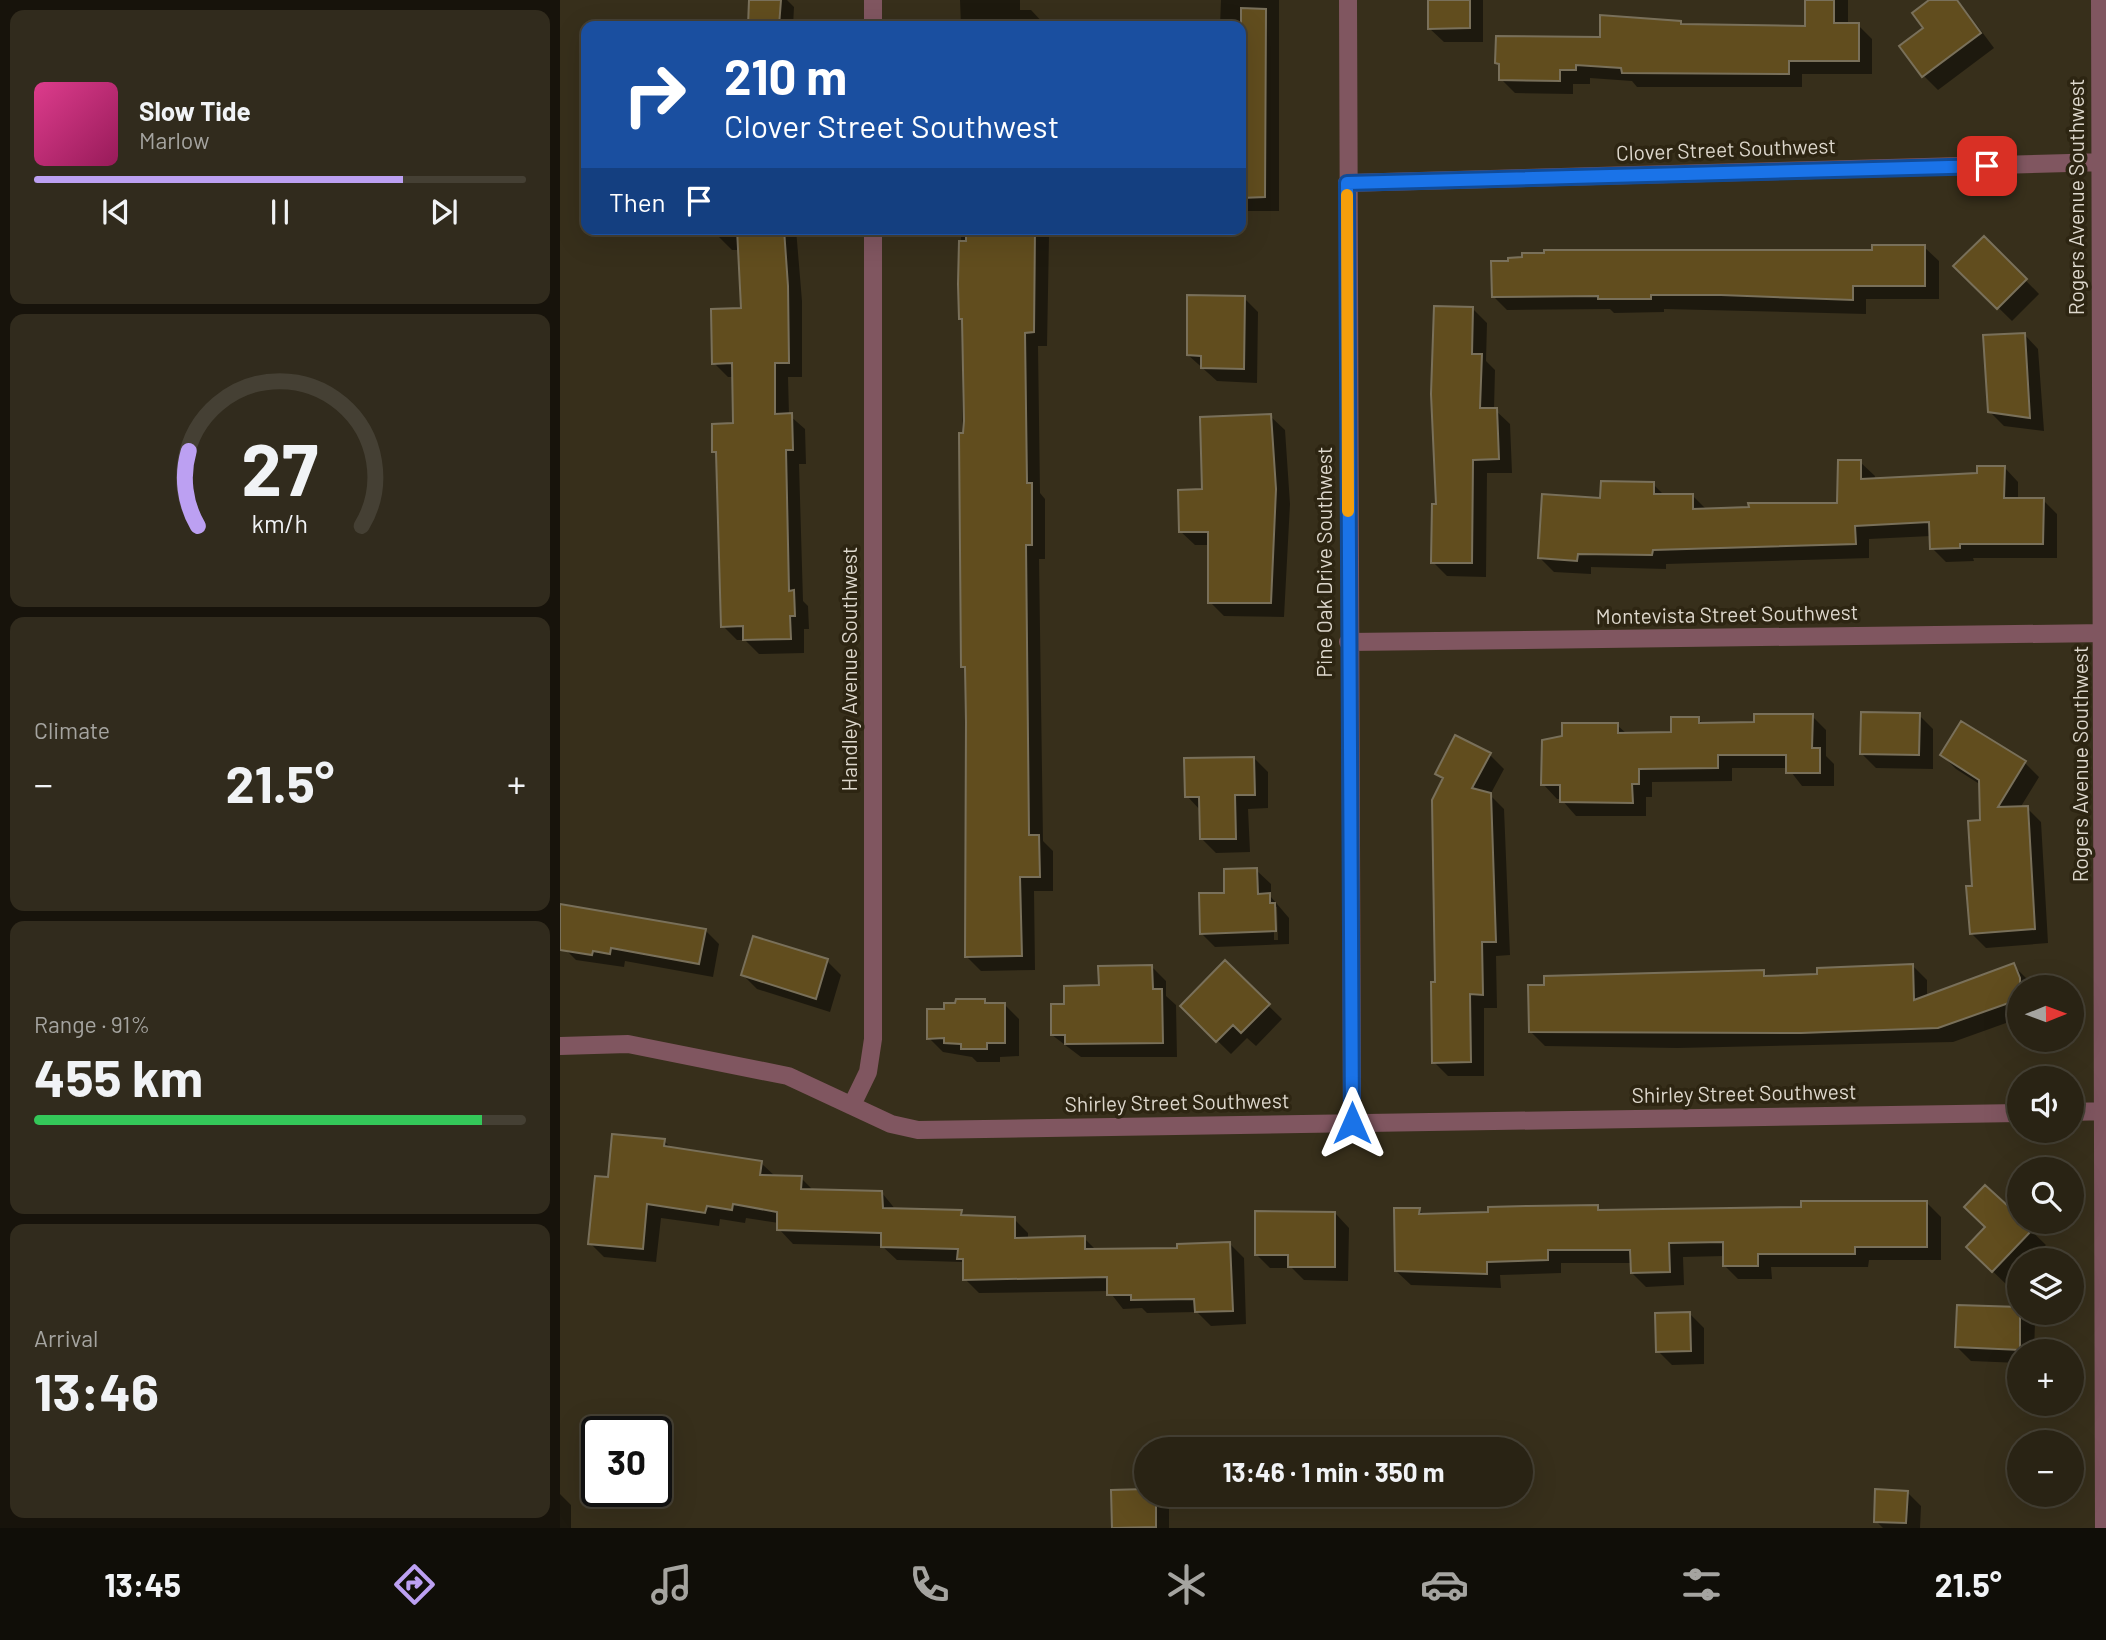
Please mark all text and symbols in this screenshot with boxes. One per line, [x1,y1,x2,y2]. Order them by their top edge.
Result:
text: 210 m [724,46,847,105]
icon: right [609,49,700,140]
street label: Rogers Avenue Southwest [2063,79,2088,315]
text: Slow Tide [139,95,251,126]
text: Clover Street Southwest [724,106,1059,144]
text: Marlow [139,126,210,154]
street label: Clover Street Southwest [1616,132,1836,165]
pin [1957,136,2017,196]
icon: arrive [1968,147,2006,185]
icon: arrive [680,182,718,220]
text: Then [609,186,666,217]
icon: previous [97,193,135,231]
icon: pause [261,193,299,231]
icon: next [425,193,463,231]
text: 27 [242,424,318,512]
street label: Pine Oak Drive Southwest [1311,447,1336,677]
text: km/h [252,508,308,538]
street label: Handley Avenue Southwest [836,547,861,791]
street label: Montevista Street Southwest [1595,599,1859,628]
street label: Rogers Avenue Southwest [2067,646,2092,882]
text: Climate [34,716,110,744]
text: 21.5° [226,751,334,813]
text: − [34,760,53,806]
text: + [507,760,526,806]
north arrow [2007,975,2084,1052]
map controls [2007,975,2084,1507]
text: Range · 91% [34,1010,150,1038]
text: 455 km [34,1045,203,1107]
button: sound [2007,1066,2084,1143]
street label: Shirley Street Southwest [1631,1078,1857,1107]
position arrow [1315,1086,1389,1160]
street label: Shirley Street Southwest [1064,1087,1290,1116]
button: search [2007,1157,2084,1234]
button: layers [2007,1248,2084,1325]
text: Arrival [34,1324,98,1352]
button: + [2007,1339,2084,1416]
text: 13:46 [34,1359,159,1421]
speed limit sign: 30 [581,1416,672,1507]
button: − [2007,1430,2084,1507]
text: 13:46 · 1 min · 350 m [1222,1456,1445,1487]
icon: directions [390,1560,439,1609]
icon: music [647,1560,696,1609]
icon: phone [905,1560,954,1609]
icon: climate [1162,1560,1211,1609]
icon: car [1420,1560,1469,1609]
icon: filters [1677,1560,1726,1609]
text: 13:45 [104,1565,181,1603]
text: 21.5° [1935,1565,2002,1603]

